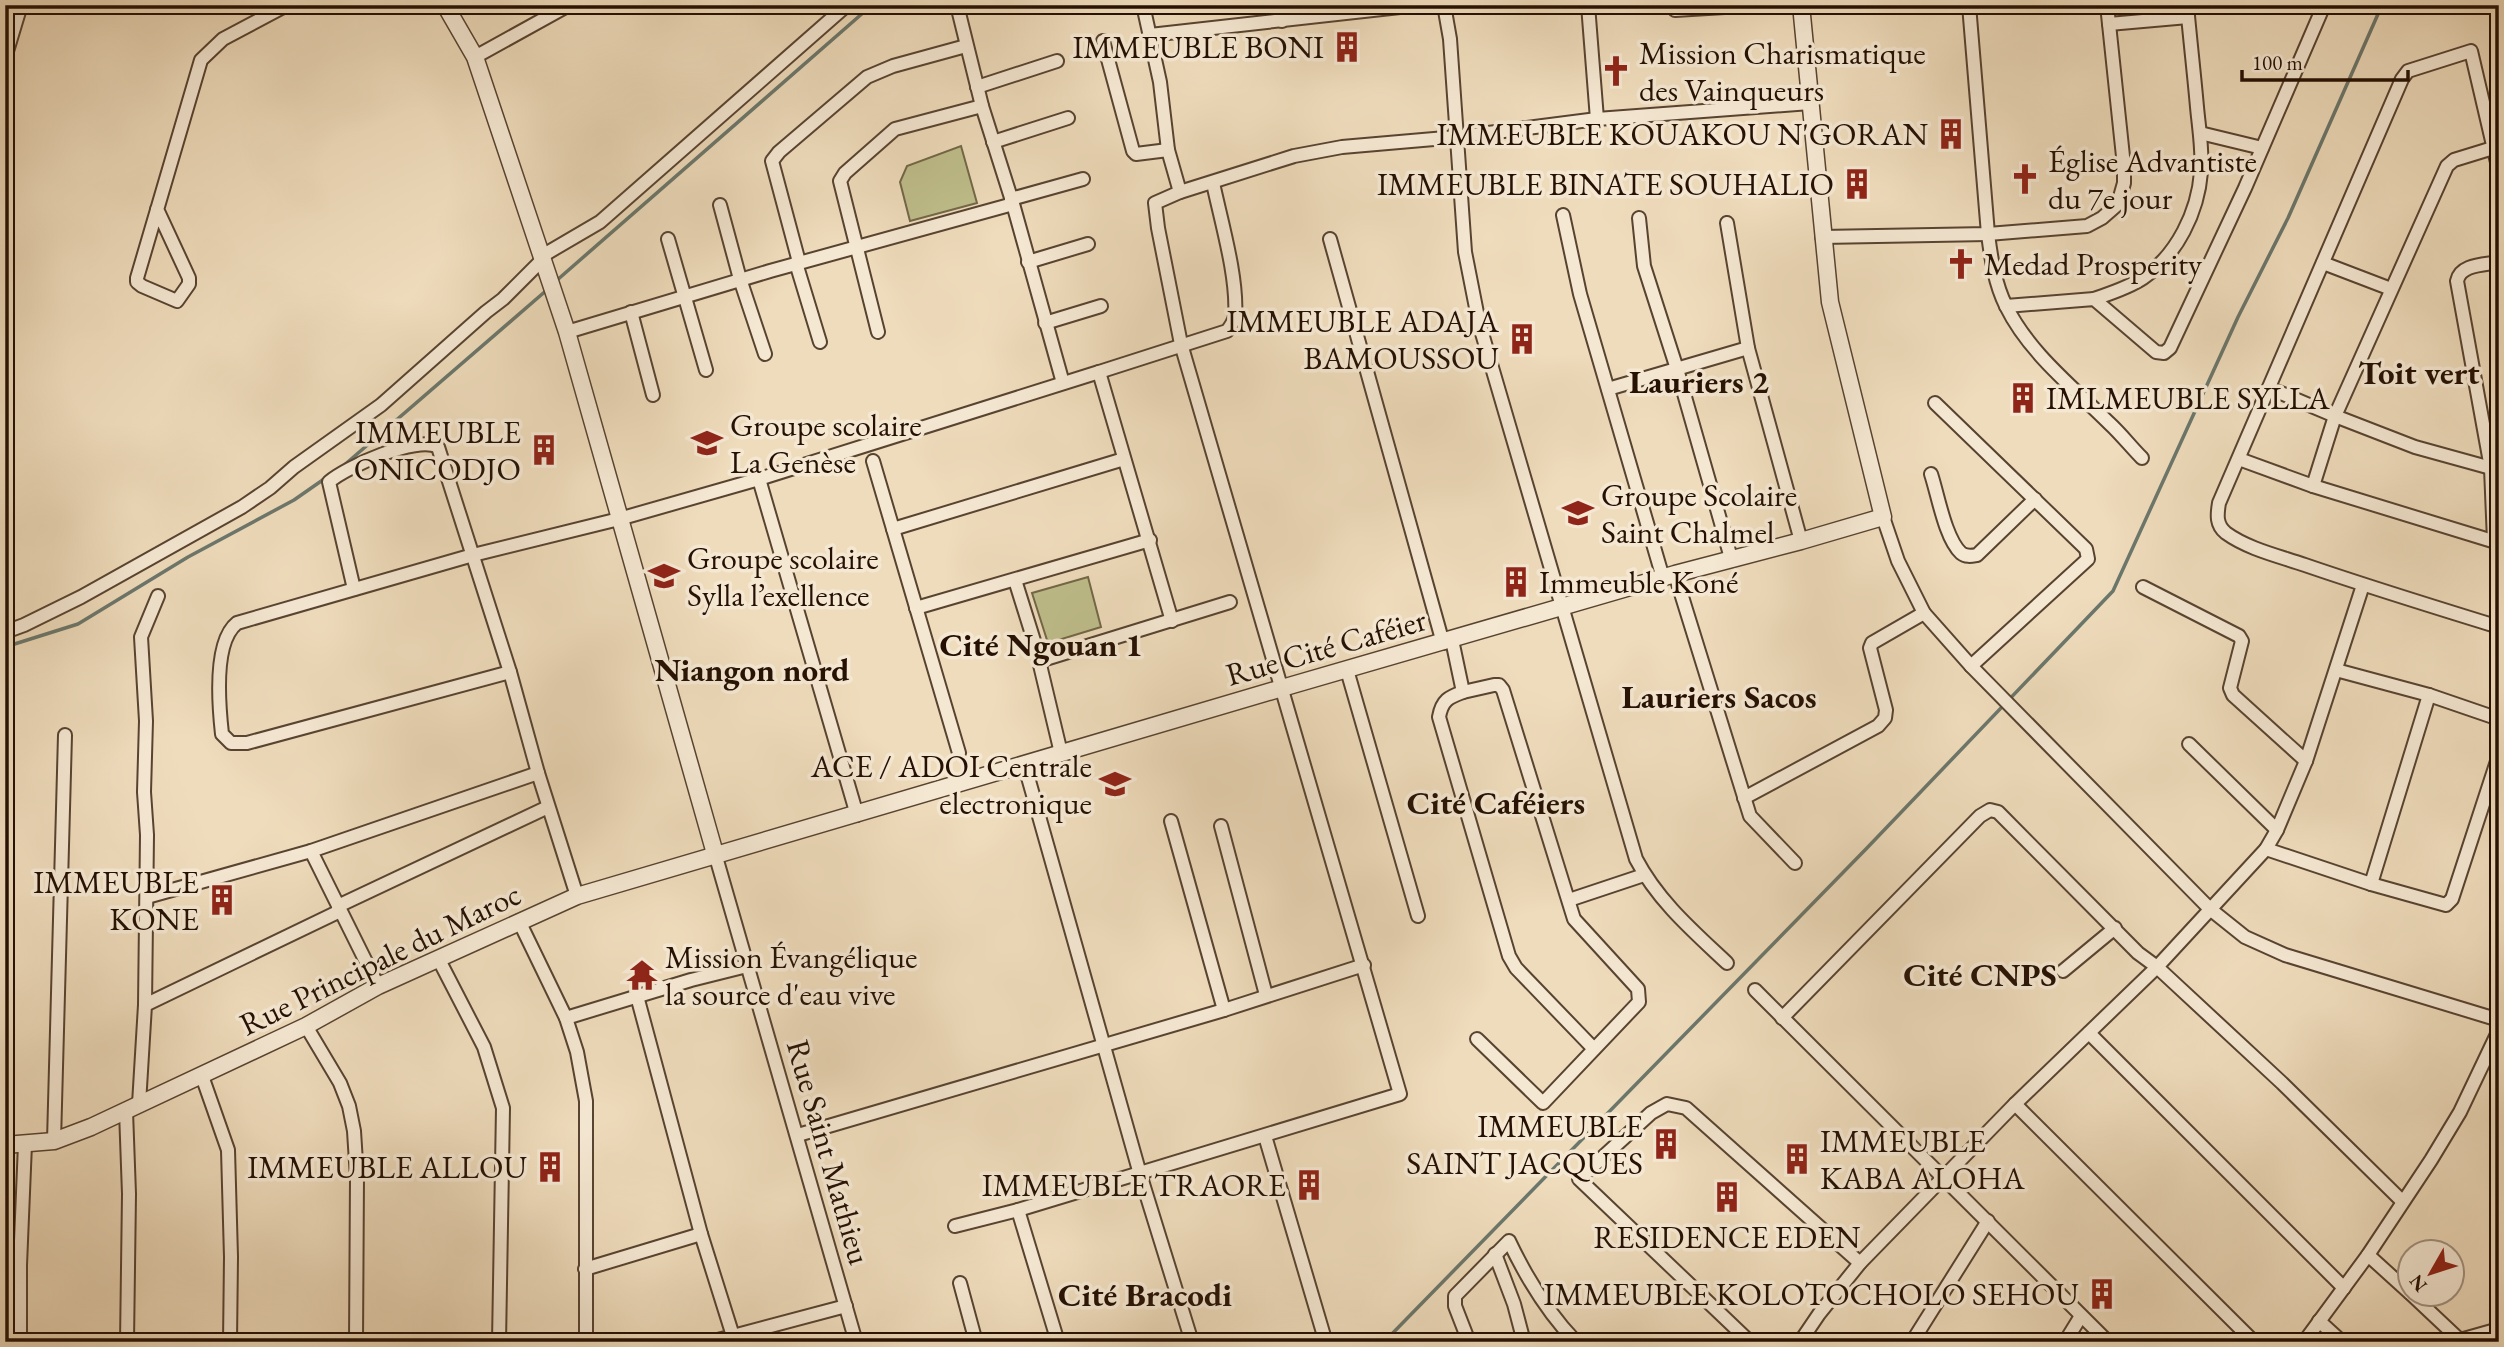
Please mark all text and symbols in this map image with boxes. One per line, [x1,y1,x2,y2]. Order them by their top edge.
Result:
place label: IMMEUBLE BONI [1072,26,1324,68]
building icon: IMMEUBLE BONI [1330,30,1364,64]
place label: Mission Charismatique des Vainqueurs [1639,32,1926,111]
scale bar [2242,38,2408,82]
text: 100 m [2252,49,2303,76]
church icon: Mission Charismatique des Vainqueurs [1599,54,1633,88]
place label: IMMEUBLE KOUAKOU N'GORAN [1437,113,1929,155]
building icon: IMMEUBLE KOUAKOU N'GORAN [1934,117,1968,151]
place label: Église Advantiste du 7e jour [2048,140,2257,219]
church icon: Église Advantiste du 7e jour [2008,162,2042,196]
place label: IMMEUBLE BINATE SOUHALIO [1377,163,1834,205]
building icon: IMMEUBLE BINATE SOUHALIO [1840,167,1874,201]
place label: Medad Prosperity [1984,243,2203,285]
church icon: Medad Prosperity [1944,247,1978,281]
place label: IMMEUBLE ADAJA BAMOUSSOU [1226,300,1500,379]
building icon: IMMEUBLE ADAJA BAMOUSSOU [1505,322,1539,356]
district label: Toit vert [2358,351,2480,394]
district label: Lauriers 2 [1629,360,1770,403]
place label: IMLMEUBLE SYLLA [2046,377,2331,419]
building icon: IMLMEUBLE SYLLA [2006,381,2040,415]
place label: Groupe scolaire La Genèse [730,404,922,483]
place label: IMMEUBLE ONICODJO [354,411,521,490]
school or university icon: Groupe scolaire La Genèse [690,426,724,460]
building icon: IMMEUBLE ONICODJO [527,433,561,467]
place label: Groupe Scolaire Saint Chalmel [1601,474,1797,553]
school or university icon: Groupe Scolaire Saint Chalmel [1561,496,1595,530]
place label: Groupe scolaire Sylla l’exellence [687,537,879,616]
school or university icon: Groupe scolaire Sylla l’exellence [647,559,681,593]
place label: Immeuble Koné [1539,561,1739,603]
building icon: Immeuble Koné [1499,565,1533,599]
street label: Rue Cité Caféier [1221,598,1431,696]
district label: Cité Ngouan 1 [939,623,1143,666]
district label: Niangon nord [655,648,850,691]
district label: Lauriers Sacos [1621,675,1817,718]
place label: ACE / ADOI Centrale electronique [810,745,1092,824]
school or university icon: ACE / ADOI Centrale electronique [1098,767,1132,801]
district label: Cité Caféiers [1407,781,1585,824]
place label: IMMEUBLE KONE [33,861,199,940]
street label: Rue Principale du Maroc [232,873,528,1045]
building icon: IMMEUBLE KONE [205,883,239,917]
place label: Mission Évangélique la source d'eau vive [665,936,918,1015]
district label: Cité CNPS [1903,953,2057,996]
temple icon: Mission Évangélique la source d'eau vive [625,958,659,992]
street label: Rue Saint Mathieu [777,1035,881,1269]
place label: IMMEUBLE SAINT JACQUES [1406,1105,1643,1184]
place label: IMMEUBLE KABA ALOHA [1820,1120,2025,1199]
building icon: IMMEUBLE SAINT JACQUES [1649,1127,1683,1161]
building icon: IMMEUBLE KABA ALOHA [1780,1142,1814,1176]
place label: IMMEUBLE ALLOU [247,1146,527,1188]
building icon: IMMEUBLE ALLOU [533,1150,567,1184]
place label: IMMEUBLE TRAORE [982,1164,1286,1206]
building icon: IMMEUBLE TRAORE [1292,1168,1326,1202]
building icon: RESIDENCE EDEN [1710,1180,1744,1214]
place label: RESIDENCE EDEN [1594,1216,1861,1258]
north arrow [2396,1238,2466,1308]
text: N [2403,1269,2433,1297]
district label: Cité Bracodi [1058,1273,1232,1316]
place label: IMMEUBLE KOLOTOCHOLO SEHOU [1544,1273,2079,1315]
building icon: IMMEUBLE KOLOTOCHOLO SEHOU [2085,1277,2119,1311]

